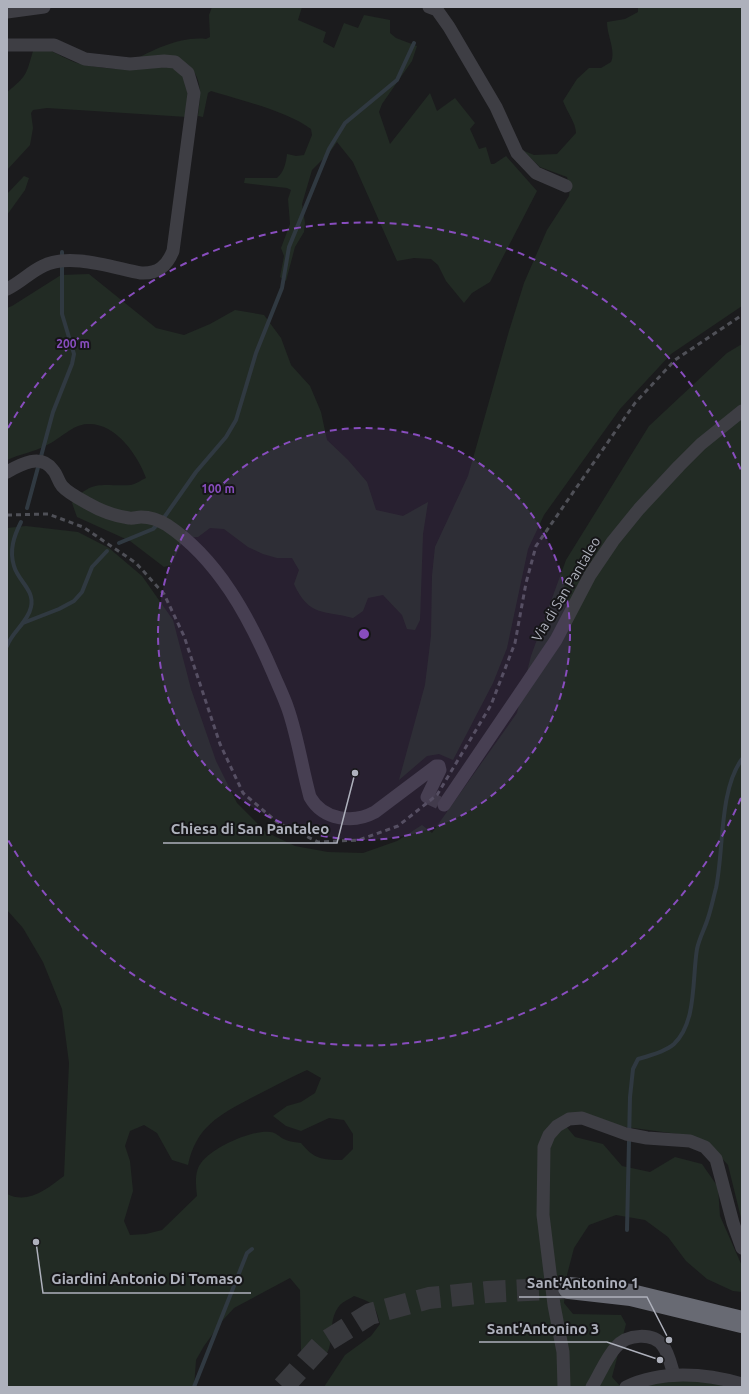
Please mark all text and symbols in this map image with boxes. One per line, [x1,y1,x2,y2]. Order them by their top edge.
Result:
text: 200 m [56,337,90,350]
text: 100 m [201,482,235,495]
street label: Via di San Pantaleo [528,534,604,644]
centre of rings [357,627,371,641]
callout: Chiesa di San Pantaleo [163,816,337,843]
text: Chiesa di San Pantaleo [171,820,329,837]
callout: Giardini Antonio Di Tomaso [43,1266,251,1293]
text: Giardini Antonio Di Tomaso [51,1270,243,1287]
callout: Sant'Antonino 1 [519,1270,647,1297]
text: Sant'Antonino 1 [527,1274,639,1291]
callout: Sant'Antonino 3 [479,1315,607,1342]
text: Sant'Antonino 3 [487,1320,599,1337]

